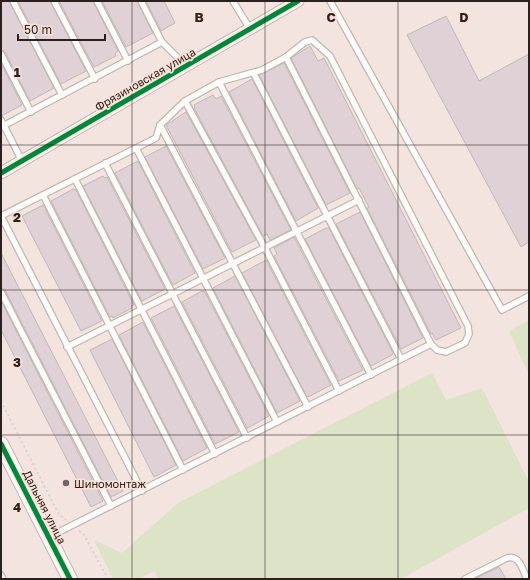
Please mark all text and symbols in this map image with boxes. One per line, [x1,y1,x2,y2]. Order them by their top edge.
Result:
text: B [194,9,204,25]
text: C [326,9,336,25]
text: D [459,9,469,25]
scale bar [18,16,105,42]
text: 50 m [24,22,52,37]
street label: Фрязиновская улица [92,45,198,113]
text: 1 [14,64,21,80]
text: 2 [13,209,21,225]
text: 3 [13,354,21,370]
street label: Дальняя улица [21,468,69,546]
place label: Шиномонтаж [74,477,146,490]
marker: Шиномонтаж [61,478,71,488]
text: 4 [13,499,21,515]

